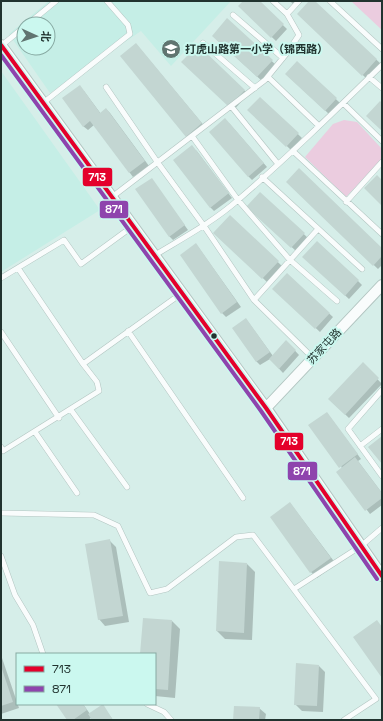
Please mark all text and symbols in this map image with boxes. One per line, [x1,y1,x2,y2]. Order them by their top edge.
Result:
north arrow [16,16,56,56]
text: 北 [39,31,53,42]
school or university icon: 打虎山路第一小学（锦西路） [160,38,182,60]
place label: 打虎山路第一小学（锦西路） [185,42,328,56]
line badge: 713 [82,167,113,187]
text: 713 [88,170,106,184]
line badge: 871 [99,200,129,219]
text: 871 [105,202,123,216]
street label: 苏家屯路 [304,325,344,367]
unlabelled marker [209,331,219,341]
line badge: 713 [274,432,304,451]
text: 713 [280,434,298,448]
line badge: 871 [287,461,318,481]
text: 871 [293,464,311,478]
legend [16,653,156,705]
text: 713 [52,661,71,677]
text: 871 [52,681,71,697]

